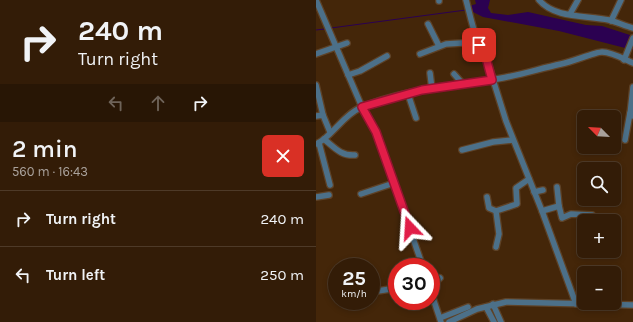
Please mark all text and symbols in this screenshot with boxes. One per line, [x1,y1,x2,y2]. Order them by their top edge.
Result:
text: 240 m [78,14,163,47]
icon: right [12,16,64,68]
pin [462,28,496,62]
icon: arrive [468,34,490,56]
text: Turn right [78,48,158,70]
icon: left [105,92,127,114]
icon: ahead [147,92,169,114]
icon: right [189,92,211,114]
north arrow [577,110,621,154]
map controls [577,110,621,310]
text: 2 min [12,135,78,163]
button: close [262,135,304,177]
button: search [577,162,621,206]
text: 560 m · 16:43 [12,164,88,179]
position arrow [389,207,431,249]
icon: right [12,208,34,230]
text: Turn right [46,210,116,228]
text: 240 m [260,210,304,228]
button: + [577,214,621,258]
speed limit sign: 30 [388,258,440,310]
icon: left [12,264,34,286]
text: Turn left [46,266,105,284]
text: 250 m [260,266,304,284]
button: − [577,266,621,310]
text: 25 [342,267,366,290]
text: km/h [341,288,367,300]

